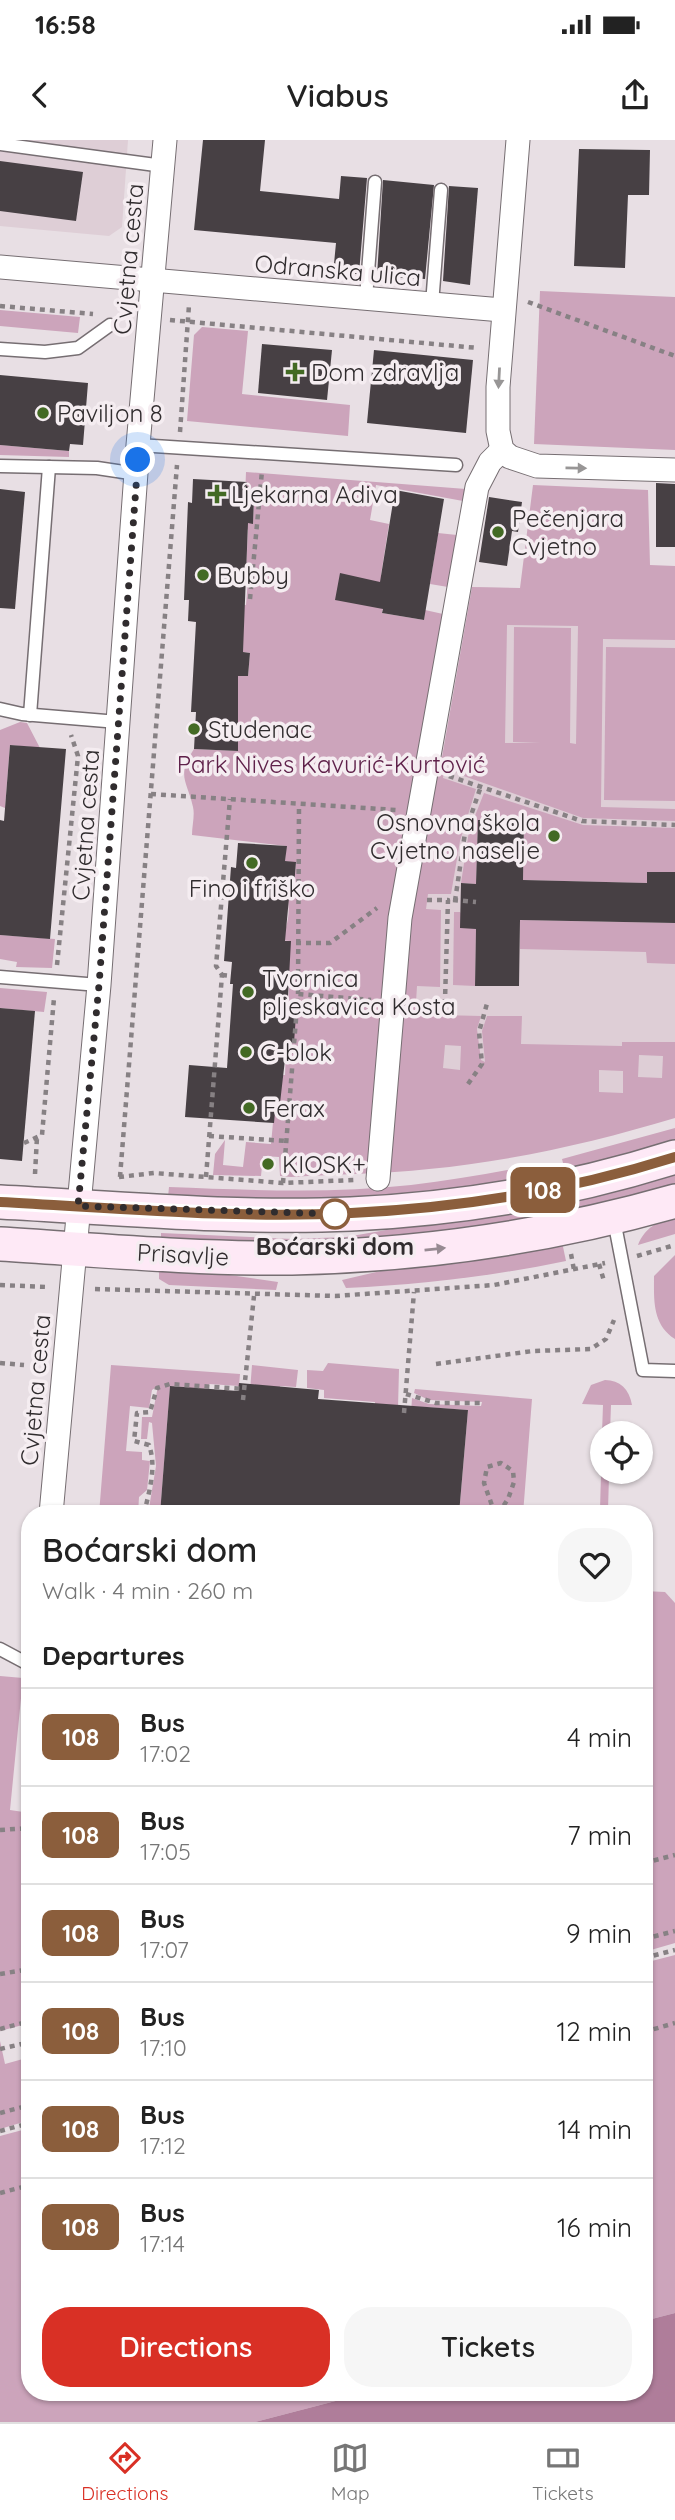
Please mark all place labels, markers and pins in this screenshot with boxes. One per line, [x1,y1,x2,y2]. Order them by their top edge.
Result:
place label: Dom zdravlja [311,357,459,387]
marker: Dom zdravlja [285,362,305,382]
place label: Paviljon 8 [57,398,163,428]
marker: Paviljon 8 [35,405,51,421]
place label: Ljekarna Adiva [231,479,398,509]
marker: Ljekarna Adiva [209,486,225,502]
place label: Pečenjara Cvjetno [512,503,624,561]
marker: Pečenjara Cvjetno [490,524,506,540]
place label: Bubby [217,560,289,590]
marker: Bubby [195,567,211,583]
place label: Studenac [208,714,312,744]
marker: Studenac [186,721,202,737]
place label: Osnovna škola Cvjetno naselje [370,807,540,865]
marker: Osnovna škola Cvjetno naselje [546,828,562,844]
marker: Fino i friško [244,855,260,871]
place label: Fino i friško [189,873,315,903]
place label: Tvornica pljeskavica Kosta [262,963,456,1021]
marker: Tvornica pljeskavica Kosta [240,984,256,1000]
place label: C-blok [260,1037,332,1067]
marker: C-blok [238,1044,254,1060]
place label: Ferax [263,1093,325,1123]
marker: Ferax [241,1100,257,1116]
place label: KIOSK+ [282,1149,366,1179]
marker: KIOSK+ [260,1156,276,1172]
marker: Boćarski dom [320,1199,350,1229]
place label: Boćarski dom [256,1231,414,1261]

